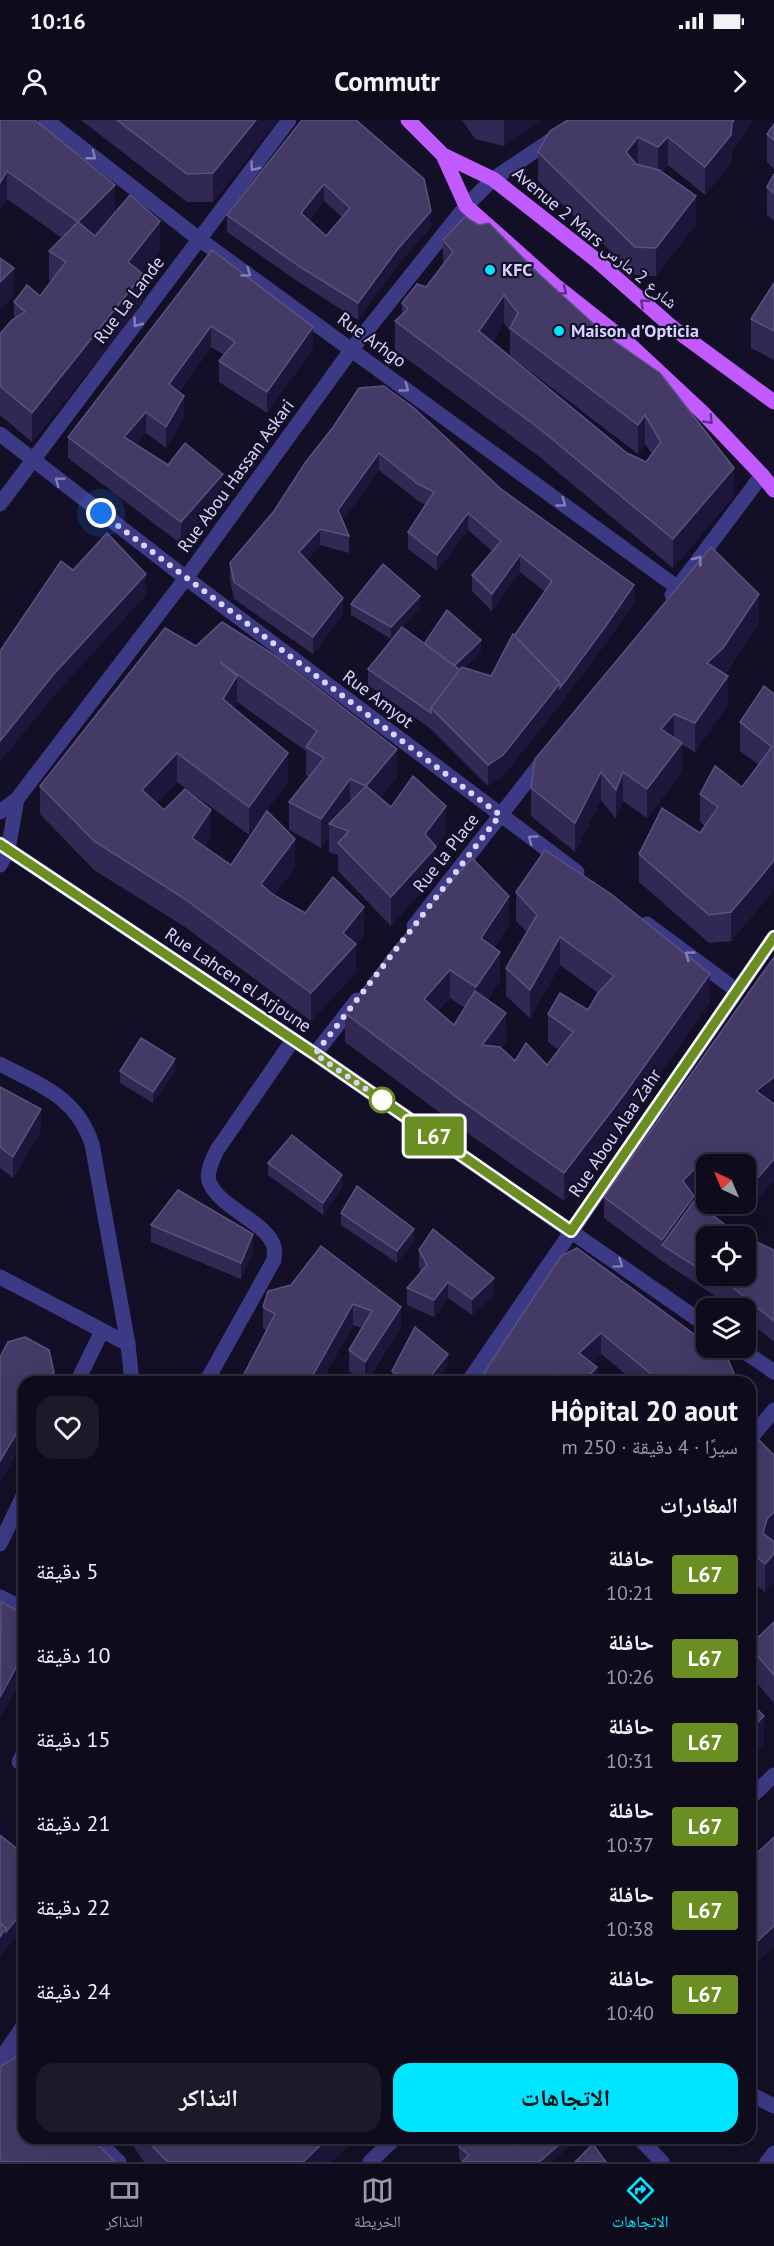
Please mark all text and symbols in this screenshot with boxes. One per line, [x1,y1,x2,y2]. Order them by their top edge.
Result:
text: 10:16 [30,7,86,35]
text: Commutr [334,64,440,98]
icon: person [18,65,51,98]
icon: forward [723,65,756,98]
one-way arrow [86,149,97,160]
one-way arrow [250,160,261,171]
street label: Avenue 2 Mars شارع 2 مارس [508,162,683,314]
street label: Rue La Lande [88,251,169,348]
place label: KFC [502,258,532,281]
marker: KFC [483,263,497,277]
one-way arrow [240,266,251,277]
one-way arrow [556,284,567,295]
one-way arrow [640,299,651,310]
street label: Rue Arhgo [333,307,411,372]
one-way arrow [133,316,144,327]
place label: Maison d'Opticia [571,319,699,342]
marker: Maison d'Opticia [552,324,566,338]
one-way arrow [398,380,409,391]
street label: Rue Abou Hassan Askari [172,395,299,557]
one-way arrow [702,413,713,423]
one-way arrow [54,477,65,488]
one-way arrow [556,496,567,507]
your location [86,498,116,528]
one-way arrow [691,556,702,567]
street label: Rue Amyot [338,665,418,733]
street label: Rue la Place [408,808,484,897]
one-way arrow [528,835,539,846]
street label: Rue Lahcen el Arjoune [161,922,316,1037]
one-way arrow [685,951,696,962]
street label: Rue Abou Alaa Zahr [563,1064,666,1201]
unlabelled marker [369,1087,395,1113]
line badge: L67 [400,1116,468,1156]
text: L67 [417,1123,451,1150]
north arrow [696,1154,756,1214]
map controls [696,1154,756,1358]
button: locate [696,1226,756,1286]
one-way arrow [613,1257,624,1268]
button: layers [696,1298,756,1358]
text: Hôpital 20 aout [551,1392,738,1429]
button: heart [36,1396,99,1459]
text: سيرًا · 4 دقيقة · 250 m [562,1434,738,1460]
text: المغادرات [660,1491,738,1519]
text: حافلة [608,1544,654,1572]
text: 5 دقيقة [36,1557,99,1585]
text: L67 [688,1561,722,1588]
text: 10:21 [606,1580,654,1606]
text: حافلة [608,1628,654,1656]
text: 10 دقيقة [36,1641,111,1669]
text: L67 [688,1645,722,1672]
text: 10:26 [606,1664,654,1690]
text: حافلة [608,1712,654,1740]
text: 15 دقيقة [36,1725,111,1753]
text: L67 [688,1729,722,1756]
text: 10:31 [606,1748,654,1774]
text: حافلة [608,1796,654,1824]
text: 21 دقيقة [36,1809,111,1837]
text: L67 [688,1813,722,1840]
text: 10:37 [606,1832,654,1858]
text: حافلة [608,1880,654,1908]
text: 22 دقيقة [36,1893,111,1921]
text: L67 [688,1897,722,1924]
text: 10:38 [606,1916,654,1942]
text: حافلة [608,1964,654,1992]
text: 24 دقيقة [36,1977,111,2005]
text: L67 [688,1981,722,2008]
text: 10:40 [606,2000,654,2026]
button: التذاكر [36,2063,381,2132]
button: الاتجاهات [393,2063,738,2132]
tab: التذاكر [105,2174,143,2237]
tab: الخريطة [354,2174,401,2237]
tab: الاتجاهات [612,2174,669,2237]

